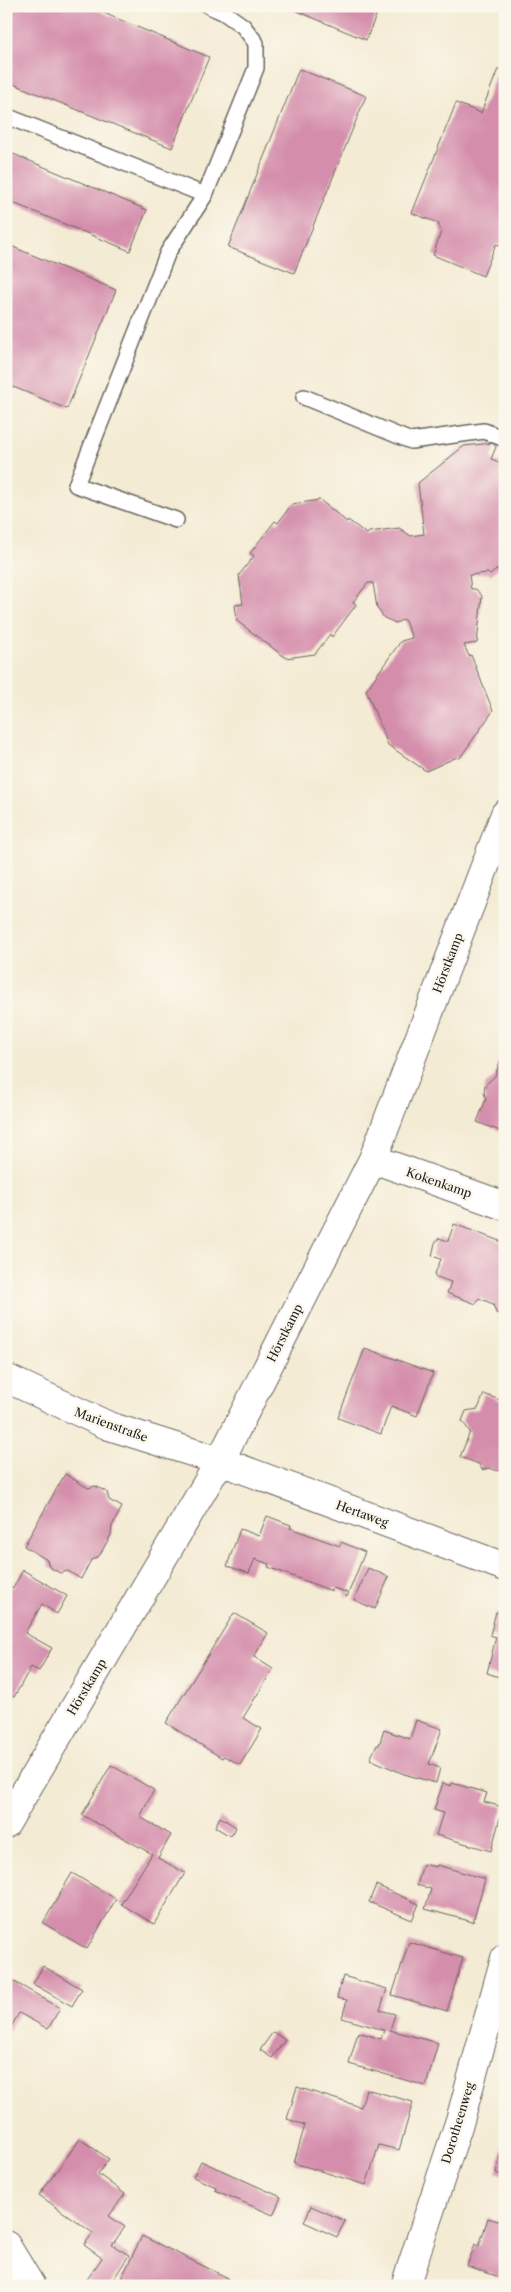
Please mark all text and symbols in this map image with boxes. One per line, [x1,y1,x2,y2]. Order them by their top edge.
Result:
street label: Hörstkamp [429,931,466,995]
street label: Kokenkamp [404,1164,474,1201]
street label: Hörstkamp [263,1301,306,1364]
street label: Marienstraße [72,1404,150,1445]
street label: Hertaweg [334,1497,391,1530]
street label: Hörstkamp [64,1656,109,1718]
street label: Dorotheenweg [438,2080,477,2165]

